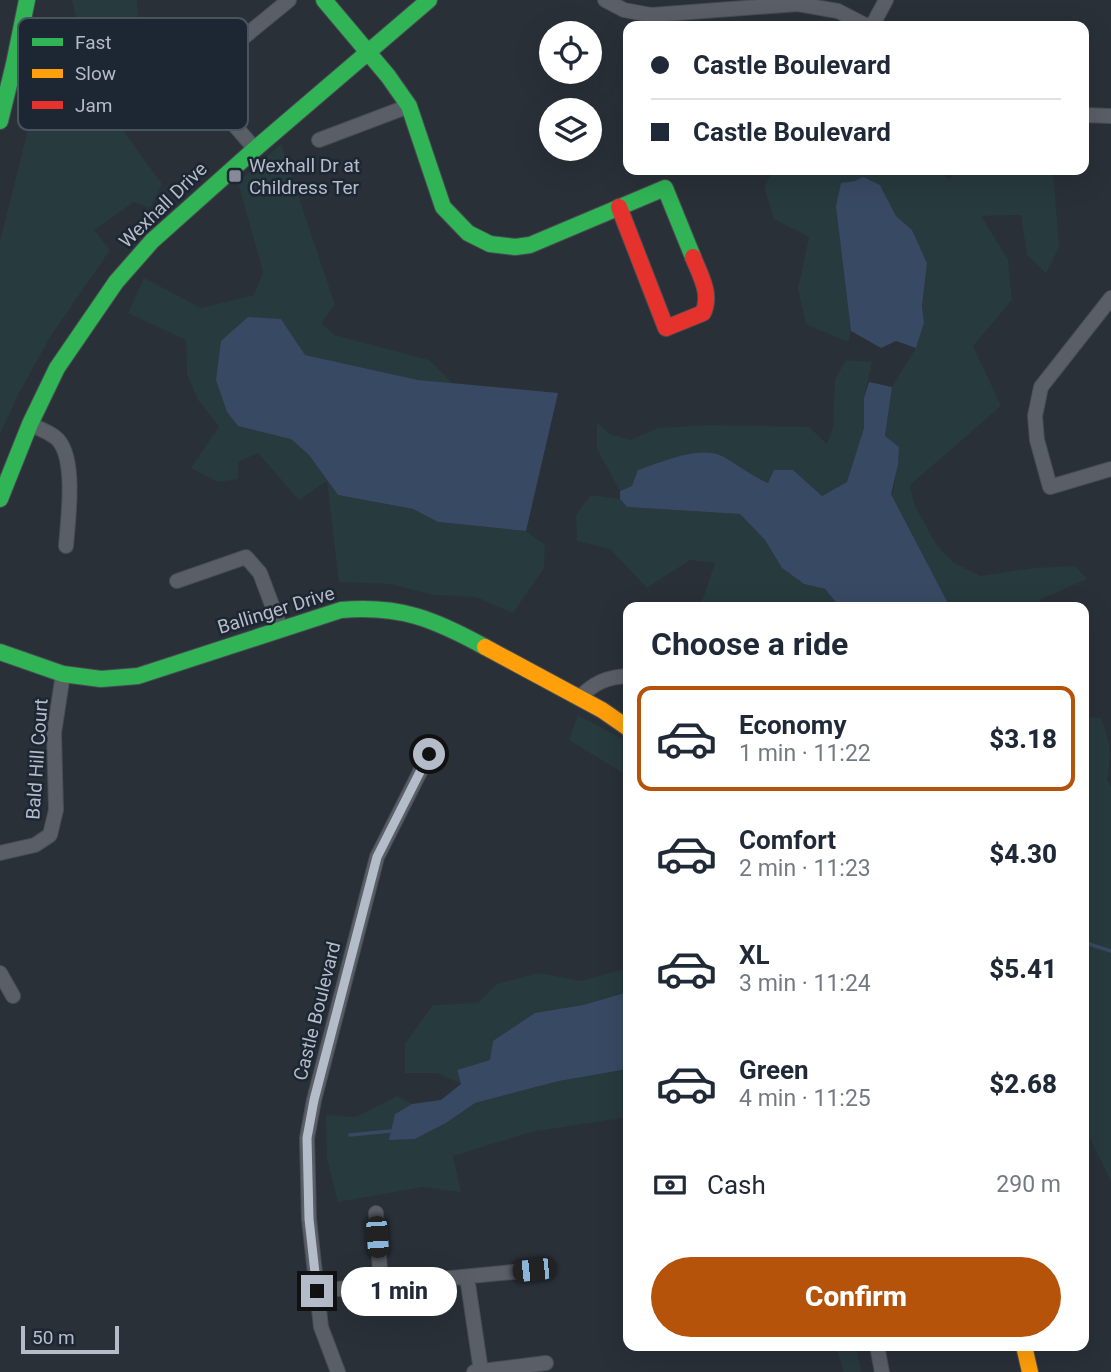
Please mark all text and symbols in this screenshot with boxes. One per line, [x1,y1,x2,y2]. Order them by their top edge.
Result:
legend [18,18,248,130]
map controls [539,21,602,161]
button: locate [539,21,602,84]
text: Fast [75,31,112,54]
text: Castle Boulevard [693,50,891,80]
text: Slow [75,62,116,85]
text: Jam [75,94,112,117]
button: layers [539,98,602,161]
text: Castle Boulevard [693,117,891,147]
place label: Wexhall Dr at Childress Ter [249,154,360,199]
street label: Wexhall Drive [114,157,212,253]
marker: Wexhall Dr at Childress Ter [227,168,243,184]
street label: Ballinger Drive [215,581,337,639]
text: Choose a ride [651,625,848,663]
street label: Bald Hill Court [21,698,53,820]
icon: car [655,707,718,770]
text: Economy [739,710,846,740]
text: $3.18 [989,724,1057,754]
route start [413,738,445,770]
text: 1 min · 11:22 [739,740,871,767]
icon: car [655,822,718,885]
text: Comfort [739,825,836,855]
text: $4.30 [989,839,1057,869]
text: 2 min · 11:23 [739,855,871,882]
icon: car [655,937,718,1000]
street label: Castle Boulevard [289,939,345,1083]
text: XL [739,940,770,970]
text: $5.41 [989,954,1057,984]
text: 3 min · 11:24 [739,970,871,997]
icon: car [655,1052,718,1115]
text: Green [739,1055,809,1085]
text: $2.68 [989,1069,1057,1099]
text: 4 min · 11:25 [739,1085,871,1112]
icon: cash [651,1166,689,1204]
text: Cash [707,1170,766,1200]
text: 290 m [996,1171,1061,1198]
car [366,1215,389,1259]
car [512,1257,555,1283]
button: Confirm [651,1257,1061,1337]
callout: 1 min [342,1266,457,1316]
route end [301,1275,333,1307]
text: 1 min [370,1278,428,1305]
scale bar [21,1323,119,1355]
text: 50 m [32,1326,75,1349]

